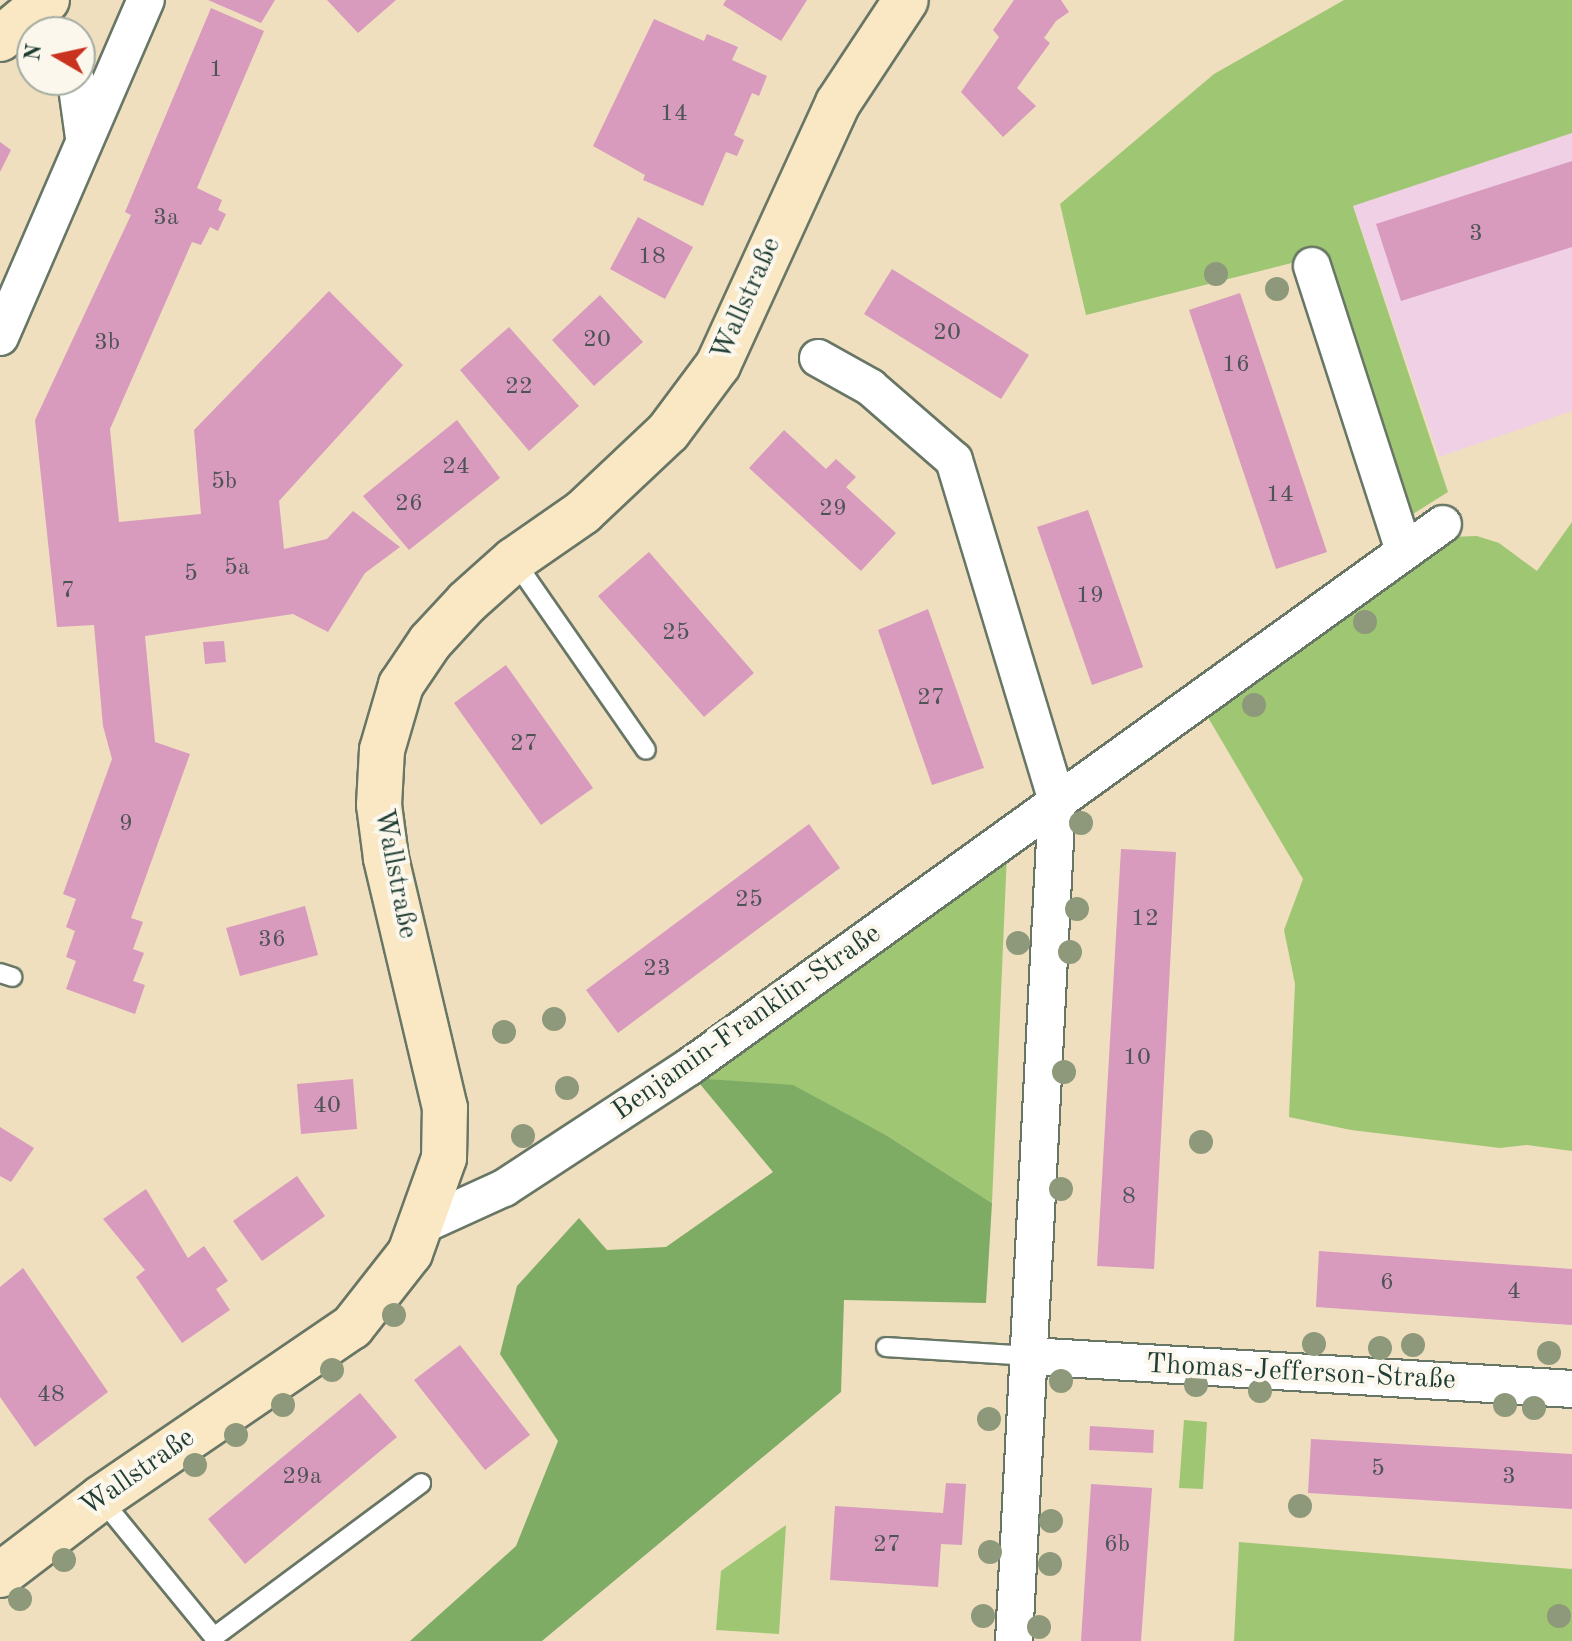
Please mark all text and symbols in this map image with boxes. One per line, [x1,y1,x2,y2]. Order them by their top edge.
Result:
north arrow [16,16,96,96]
text: N [22,43,46,63]
house number: 1 [209,57,223,85]
house number: 14 [660,101,688,129]
house number: 3a [153,205,179,233]
house number: 3 [1469,221,1483,249]
street label: Wallstraße [705,232,789,366]
house number: 18 [638,244,666,272]
house number: 20 [933,320,961,348]
house number: 20 [583,327,611,355]
house number: 3b [94,330,120,358]
house number: 16 [1222,352,1250,380]
house number: 22 [505,374,533,402]
house number: 24 [442,454,470,482]
house number: 5b [211,469,237,497]
house number: 14 [1266,482,1294,510]
house number: 26 [395,491,423,519]
house number: 29 [819,496,847,524]
house number: 5a [224,555,250,583]
house number: 5 [184,561,198,589]
house number: 7 [61,578,75,606]
house number: 19 [1076,583,1104,611]
house number: 25 [662,620,690,648]
house number: 27 [917,685,945,713]
house number: 27 [510,731,538,759]
street label: Wallstraße [366,806,424,942]
house number: 9 [119,811,133,839]
house number: 25 [735,887,763,915]
house number: 12 [1131,906,1159,934]
street label: Benjamin-Franklin-Straße [606,917,888,1129]
house number: 36 [258,927,286,955]
house number: 23 [643,956,671,984]
house number: 10 [1123,1045,1151,1073]
house number: 40 [313,1093,341,1121]
house number: 8 [1122,1184,1136,1212]
house number: 6 [1380,1270,1394,1298]
house number: 4 [1507,1279,1521,1307]
street label: Thomas-Jefferson-Straße [1145,1348,1457,1398]
house number: 48 [37,1382,65,1410]
street label: Wallstraße [75,1422,201,1524]
house number: 5 [1371,1456,1385,1484]
house number: 29a [282,1464,322,1492]
house number: 3 [1502,1464,1516,1492]
house number: 27 [873,1532,901,1560]
house number: 6b [1104,1532,1130,1560]

